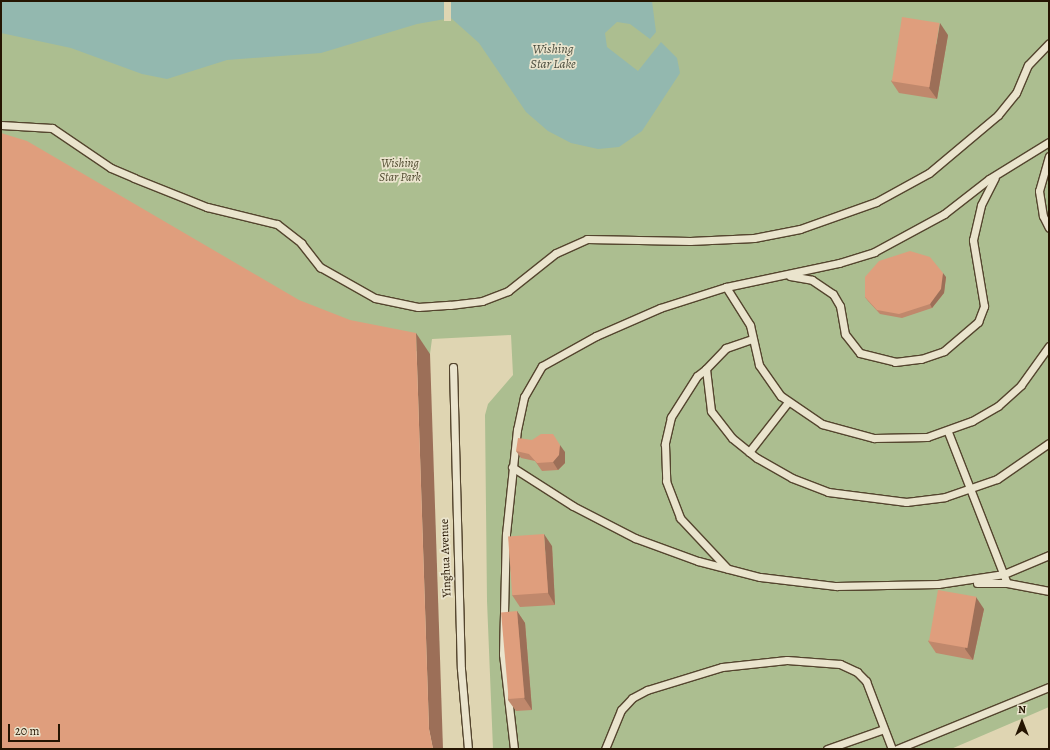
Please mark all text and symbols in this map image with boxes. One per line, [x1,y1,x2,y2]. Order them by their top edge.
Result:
water label: Wishing Star Lake [530,42,576,73]
park label: Wishing Star Park [379,157,421,185]
street label: Yinghua Avenue [437,518,455,598]
north arrow [1002,702,1042,742]
text: N [1018,702,1026,717]
scale bar [10,716,62,742]
text: 20 m [15,723,39,739]

